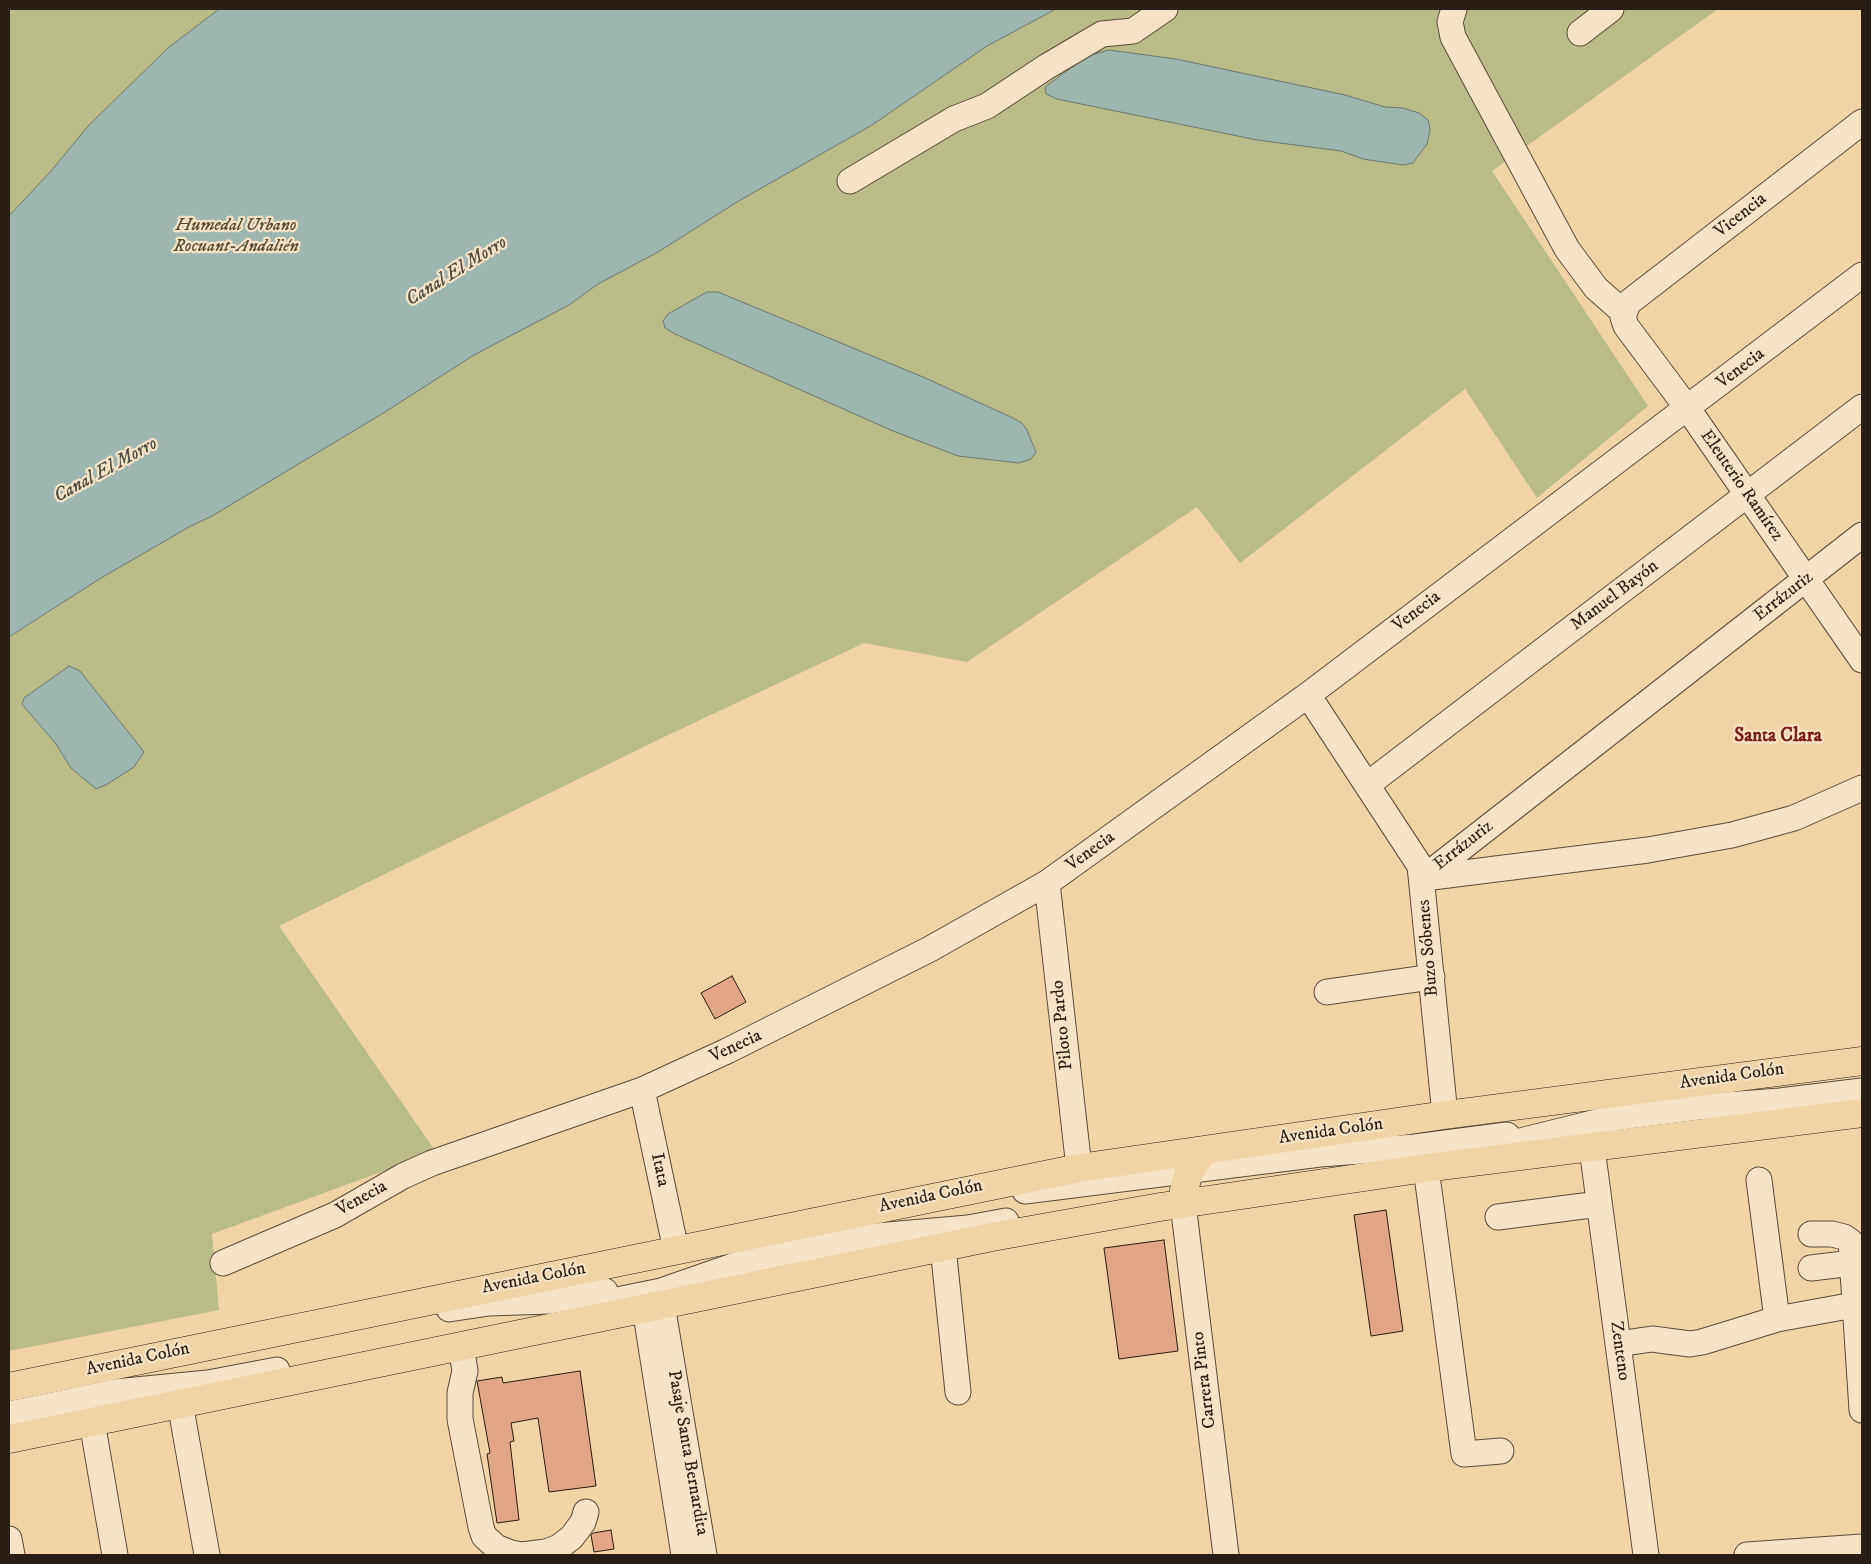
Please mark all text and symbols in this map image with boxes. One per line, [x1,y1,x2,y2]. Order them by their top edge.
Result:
street label: Vicencia [1711,189,1771,243]
park label: Humedal Urbano Rocuant-Andalién [173,215,299,258]
water label: Canal El Morro [402,232,512,312]
street label: Venecia [1713,344,1769,394]
street label: Eleuterio Ramírez [1695,426,1787,546]
water label: Canal El Morro [50,433,162,509]
street label: Manuel Bayón [1567,556,1663,636]
street label: Errázuriz [1750,567,1818,627]
street label: Venecia [1389,587,1445,637]
district label: Santa Clara [1734,726,1822,748]
street label: Errázuriz [1430,816,1498,876]
street label: Venecia [1063,827,1119,877]
street label: Buzo Sóbenes [1414,899,1444,997]
street label: Piloto Pardo [1048,979,1078,1071]
street label: Venecia [707,1026,765,1068]
street label: Avenida Colón [1678,1059,1786,1095]
street label: Avenida Colón [1277,1114,1385,1150]
street label: Itata [645,1151,673,1189]
street label: Venecia [333,1176,391,1222]
street label: Avenida Colón [877,1176,985,1218]
street label: Avenida Colón [480,1258,588,1300]
street label: Zenteno [1604,1320,1634,1382]
street label: Carrera Pinto [1188,1330,1222,1430]
street label: Avenida Colón [84,1339,192,1381]
street label: Pasaje Santa Bernardita [662,1369,712,1537]

